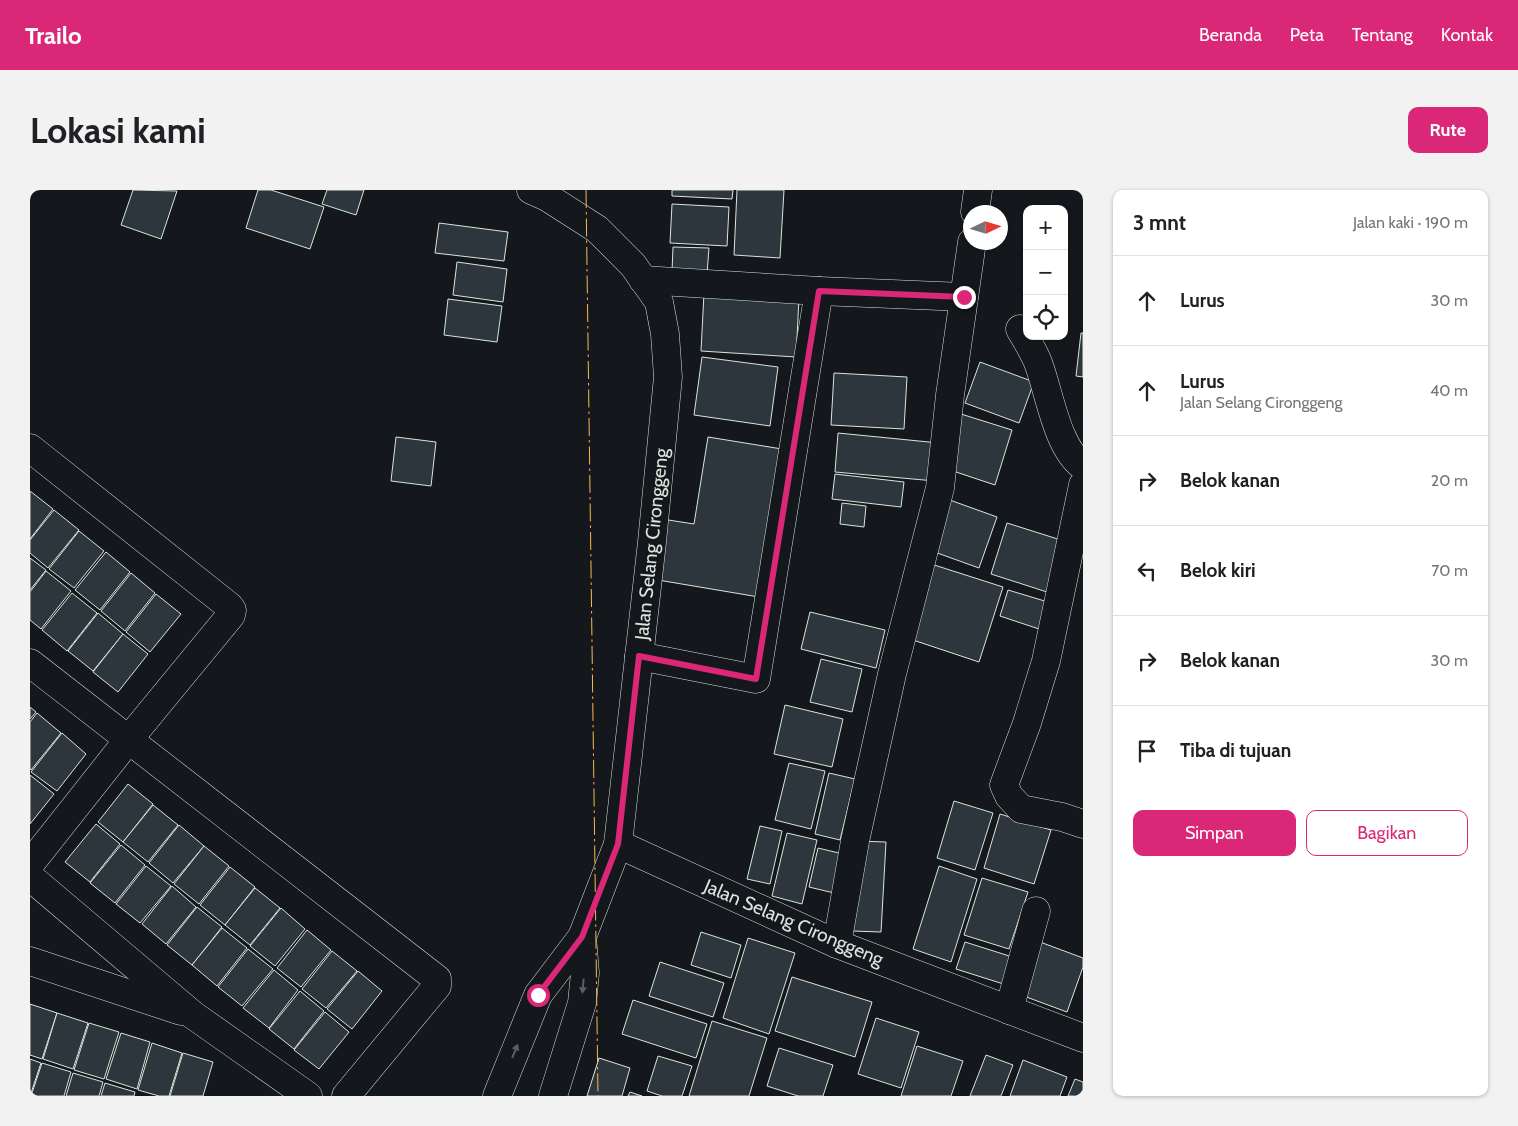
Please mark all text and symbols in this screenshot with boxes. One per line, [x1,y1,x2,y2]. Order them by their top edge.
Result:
text: Trailo [25,21,82,50]
text: Beranda [1199,24,1262,46]
text: Peta [1290,24,1324,46]
text: Tentang [1352,24,1413,46]
text: Kontak [1441,24,1493,46]
button: Rute [1408,107,1488,153]
text: Lokasi kami [30,109,206,152]
north arrow [963,205,1008,250]
map controls [1023,205,1068,340]
button: + [1023,205,1068,250]
text: 3 mnt [1133,210,1186,235]
text: Jalan kaki · 190 m [1353,213,1468,232]
button: − [1023,250,1068,295]
route end [953,286,976,309]
icon: ahead [1133,287,1161,315]
text: Lurus [1180,289,1225,312]
text: 30 m [1431,291,1468,310]
button: locate [1023,295,1068,340]
text: Lurus [1180,370,1225,393]
icon: ahead [1133,377,1161,405]
text: 40 m [1430,381,1468,400]
text: Jalan Selang Cironggeng [1180,393,1342,412]
street label: Jalan Selang Cironggeng [630,446,673,642]
icon: right [1133,467,1161,495]
text: Belok kanan [1180,469,1280,492]
text: 20 m [1431,471,1468,490]
icon: left [1133,557,1161,585]
text: Belok kiri [1180,559,1256,582]
text: 70 m [1431,561,1468,580]
icon: right [1133,647,1161,675]
text: Belok kanan [1180,649,1280,672]
text: 30 m [1431,651,1468,670]
icon: arrive [1133,737,1161,765]
text: Tiba di tujuan [1180,739,1291,762]
button: Simpan [1133,810,1296,856]
button: Bagikan [1306,810,1468,856]
street label: Jalan Selang Cironggeng [700,874,888,971]
one-way arrow [579,978,587,994]
route start [527,984,550,1007]
one-way arrow [512,1044,520,1058]

